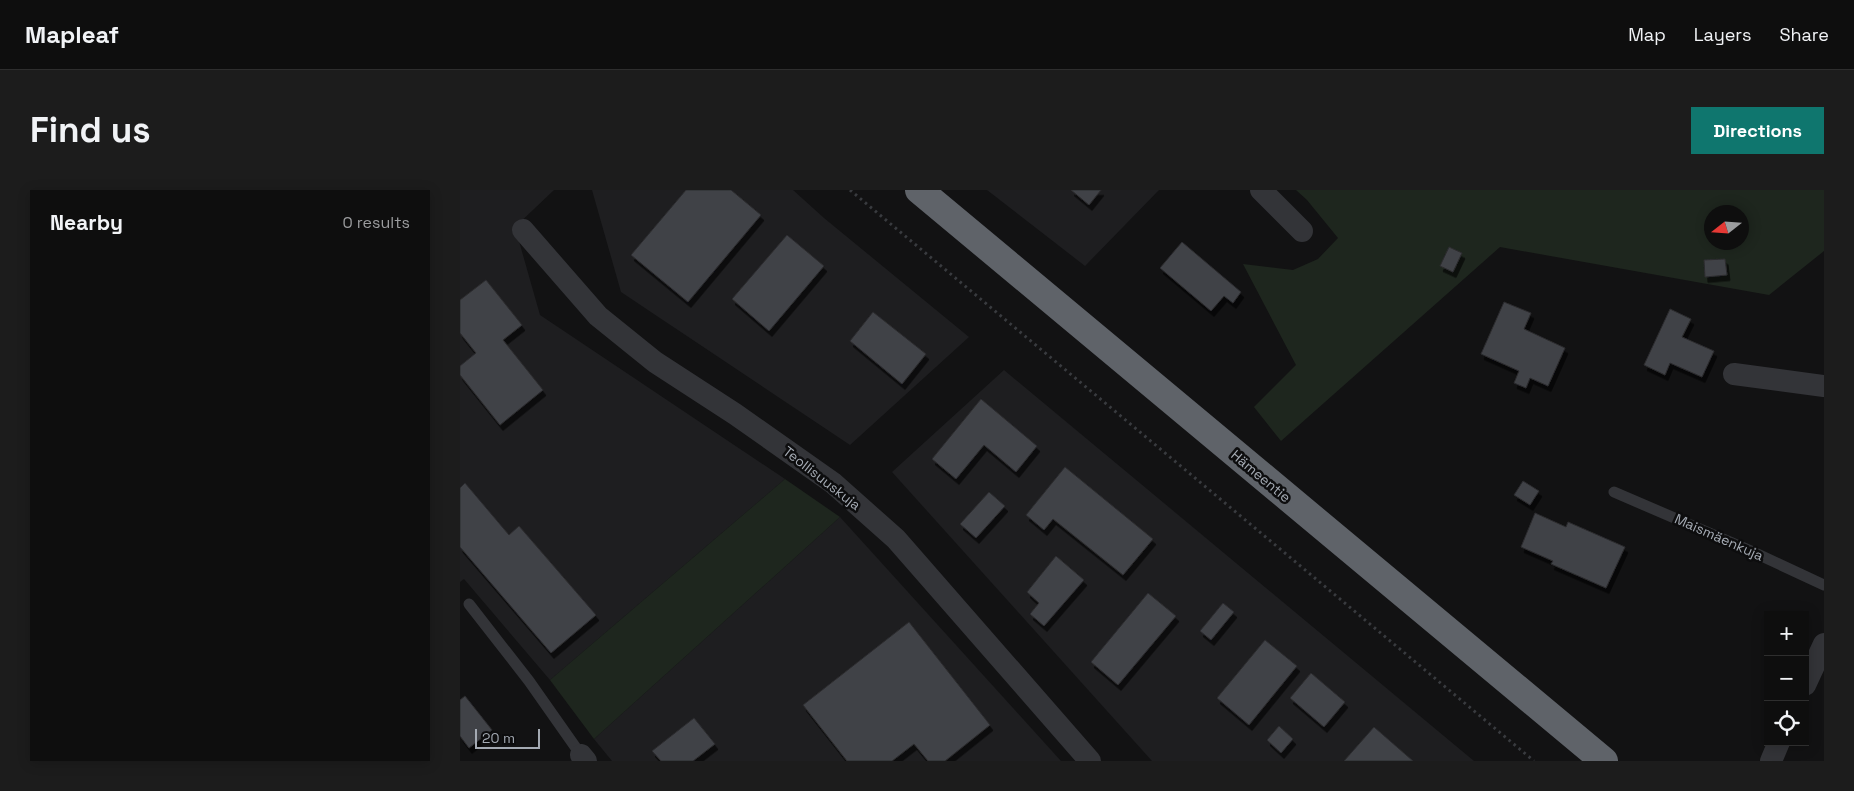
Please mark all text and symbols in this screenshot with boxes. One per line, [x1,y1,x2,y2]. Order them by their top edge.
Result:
text: Mapleaf [25,19,119,50]
text: Map [1628,23,1666,46]
text: Layers [1694,23,1751,46]
text: Share [1779,23,1829,46]
button: Directions [1691,107,1824,154]
text: Find us [30,108,151,152]
north arrow [1704,205,1749,250]
text: Nearby [50,209,123,236]
text: 0 results [342,212,410,233]
street label: Teollisuuskuja [780,442,864,514]
street label: Hämeentie [1227,446,1295,506]
street label: Maismäenkuja [1672,509,1766,565]
map controls [1764,611,1809,746]
button: + [1764,611,1809,656]
button: − [1764,656,1809,701]
button: locate [1764,701,1809,746]
scale bar [475,726,540,749]
text: 20 m [482,729,515,747]

